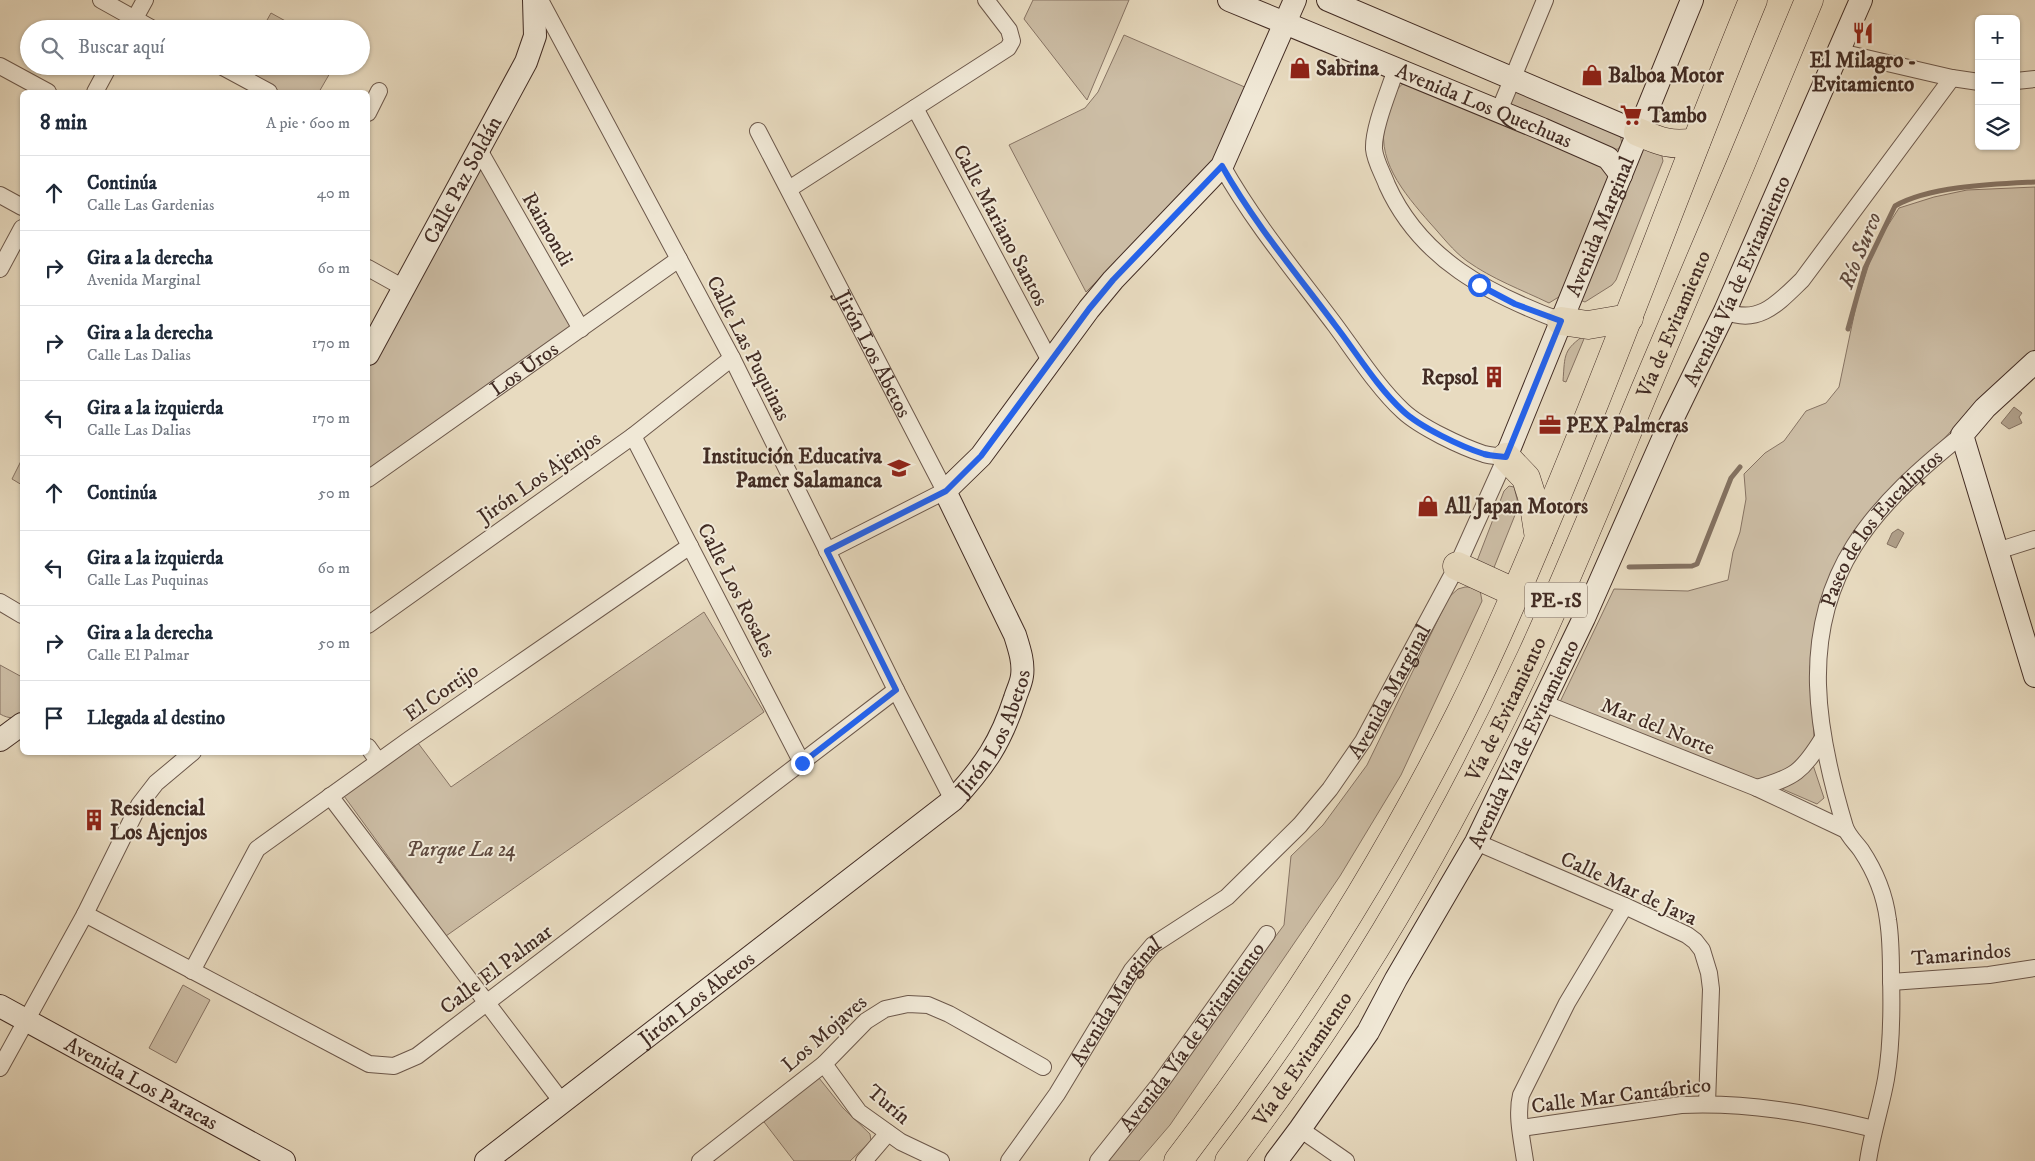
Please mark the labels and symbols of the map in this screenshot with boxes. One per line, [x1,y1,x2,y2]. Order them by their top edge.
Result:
restaurant icon: El Milagro - Evitamiento [1850,20,1876,46]
place label: El Milagro - Evitamiento [1810,48,1916,98]
shop icon: Sabrina [1287,55,1313,81]
place label: Sabrina [1316,56,1380,82]
street label: Avenida Los Quechuas [1392,58,1576,155]
shop icon: Balboa Motor [1579,62,1605,88]
place label: Balboa Motor [1608,63,1725,89]
supermarket icon: Tambo [1618,102,1644,128]
place label: Tambo [1647,103,1707,129]
street label: Calle Paz Soldán [418,112,508,249]
street label: Calle Mariano Santos [947,140,1054,311]
street label: Avenida Marginal [1561,152,1641,301]
street label: Avenida Vía de Evitamiento [1678,172,1797,391]
street label: Raimondi [516,188,579,271]
water label: Río Surco [1833,208,1888,294]
street label: Vía de Evitamiento [1631,247,1717,403]
street label: Calle Las Puquinas [700,272,796,425]
route start [1468,274,1491,297]
street label: Jirón Los Abetos [828,284,917,422]
street label: Los Uros [485,336,564,403]
building icon: Repsol [1481,364,1507,390]
place label: Repsol [1421,365,1479,391]
office icon: PEX Palmeras [1537,412,1563,438]
place label: PEX Palmeras [1566,413,1688,439]
street label: Jirón Los Ajenjos [471,426,606,531]
place label: Institución Educativa Pamer Salamanca [703,444,883,494]
street label: Paseo de los Eucaliptos [1816,444,1949,610]
school or university icon: Institución Educativa Pamer Salamanca [886,455,912,481]
shop icon: All Japan Motors [1415,493,1441,519]
place label: All Japan Motors [1444,494,1588,520]
street label: Calle Los Rosales [691,519,781,662]
road number: PE-1S [1525,582,1587,618]
street label: Avenida Marginal [1343,620,1437,764]
street label: Vía de Evitamiento [1460,633,1553,787]
street label: Avenida Vía de Evitamiento [1463,636,1586,853]
street label: El Cortijo [399,658,484,728]
street label: Jirón Los Abetos [949,669,1037,803]
street label: Mar del Norte [1597,692,1719,762]
route end [791,752,814,775]
place label: Residencial Los Ajenjos [110,796,207,847]
building icon: Residencial Los Ajenjos [81,807,107,833]
park label: Parque La 24 [406,837,516,864]
street label: Calle Mar de Java [1556,846,1701,932]
street label: Calle El Palmar [435,919,558,1021]
street label: Avenida Marginal [1065,931,1167,1071]
street label: Avenida Vía de Evitamiento [1115,937,1271,1137]
street label: Tamarindos [1910,938,2012,972]
street label: Jirón Los Abetos [632,946,760,1053]
street label: Vía de Evitamiento [1247,987,1358,1132]
street label: Los Mojaves [777,990,873,1078]
street label: Avenida Los Paracas [60,1032,222,1136]
street label: Calle Mar Cantábrico [1530,1072,1712,1120]
street label: Turín [861,1079,915,1130]

